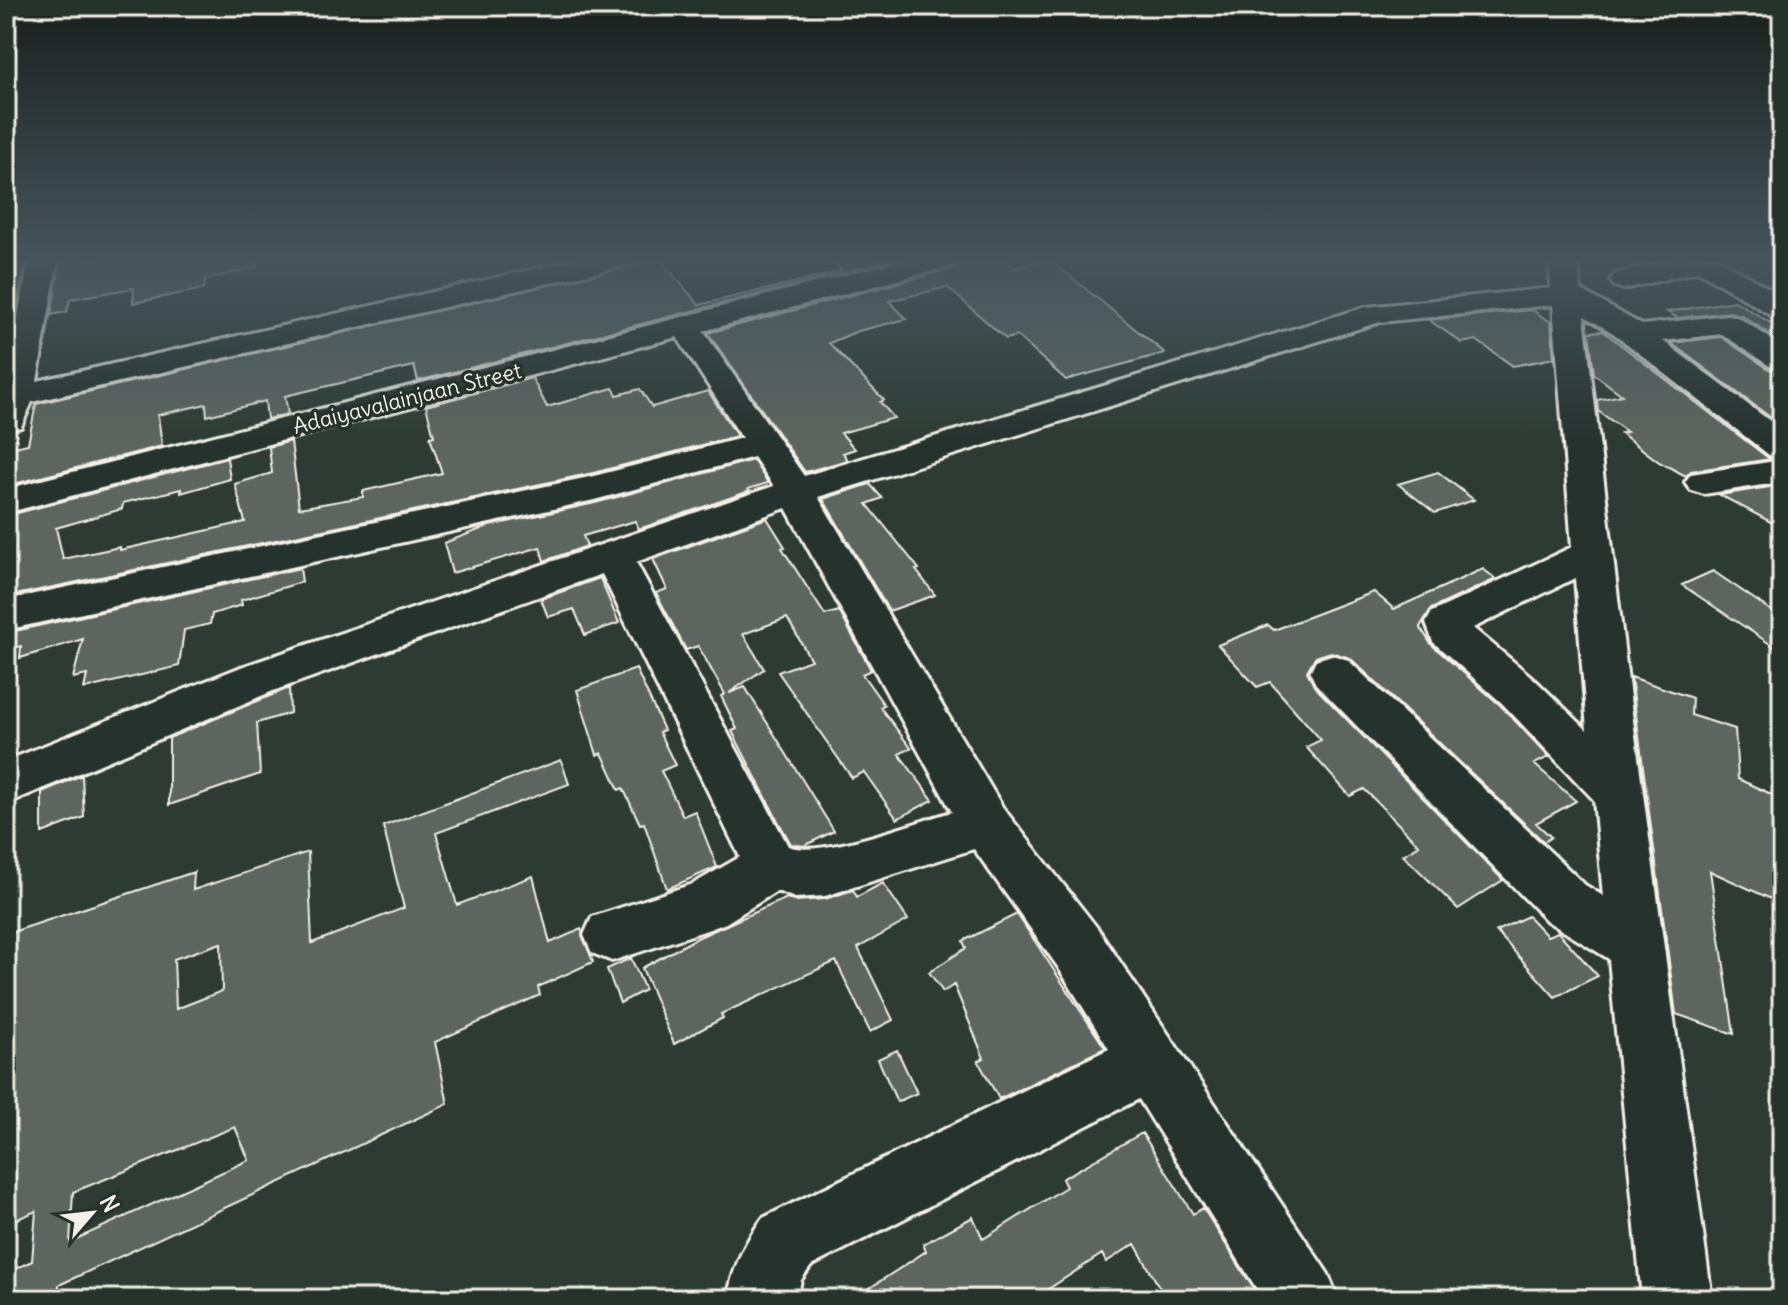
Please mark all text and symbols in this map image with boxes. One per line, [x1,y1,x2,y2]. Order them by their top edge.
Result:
street label: Adaiyavalainjaan Street [290,356,524,440]
north arrow [52,1173,132,1253]
text: N [94,1190,126,1217]

